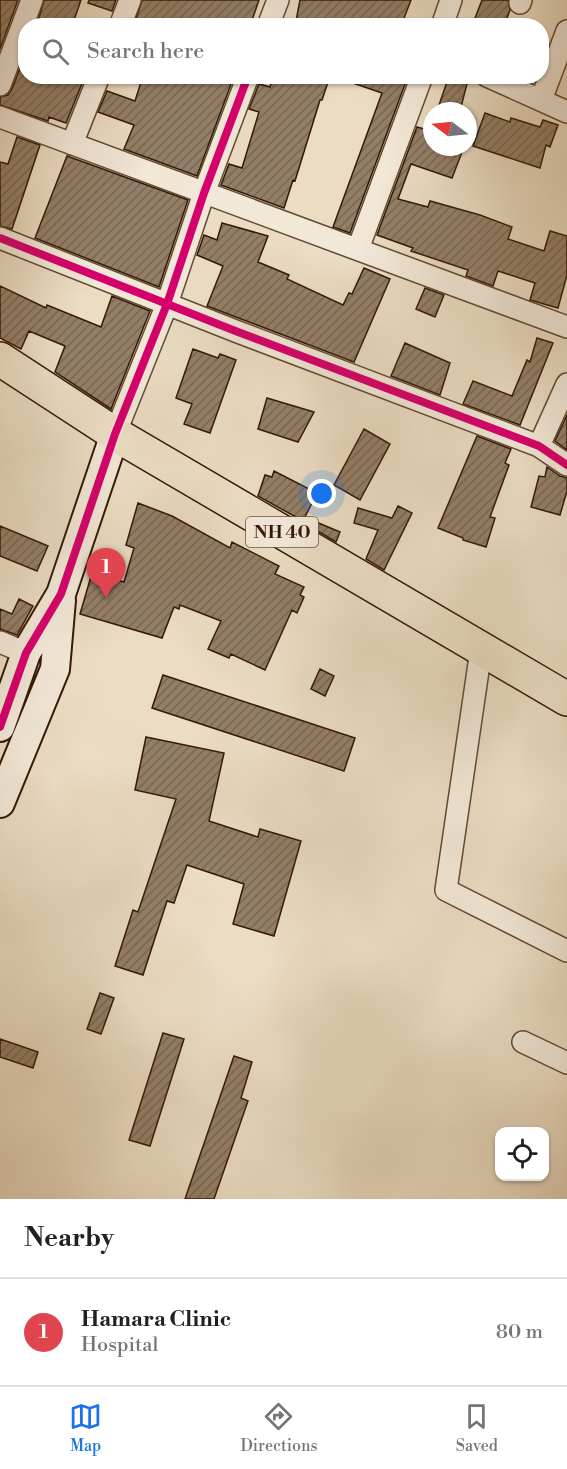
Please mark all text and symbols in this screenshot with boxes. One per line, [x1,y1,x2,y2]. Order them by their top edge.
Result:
search box [18,18,549,84]
icon: search [39,35,72,68]
text: Search here [87,38,204,65]
north arrow [423,102,477,156]
your location [307,479,336,508]
road number: NH 40 [246,517,318,547]
pin: 1 [86,548,126,598]
map controls [495,1127,549,1181]
button: locate [495,1127,549,1181]
text: Nearby [24,1222,114,1254]
text: Hamara Clinic [81,1306,231,1333]
text: 1 [39,1320,48,1345]
text: 80 m [496,1320,543,1345]
text: Hospital [81,1333,158,1358]
tab: Map [69,1400,102,1456]
tab: Directions [240,1400,318,1456]
tab: Saved [456,1400,498,1456]

